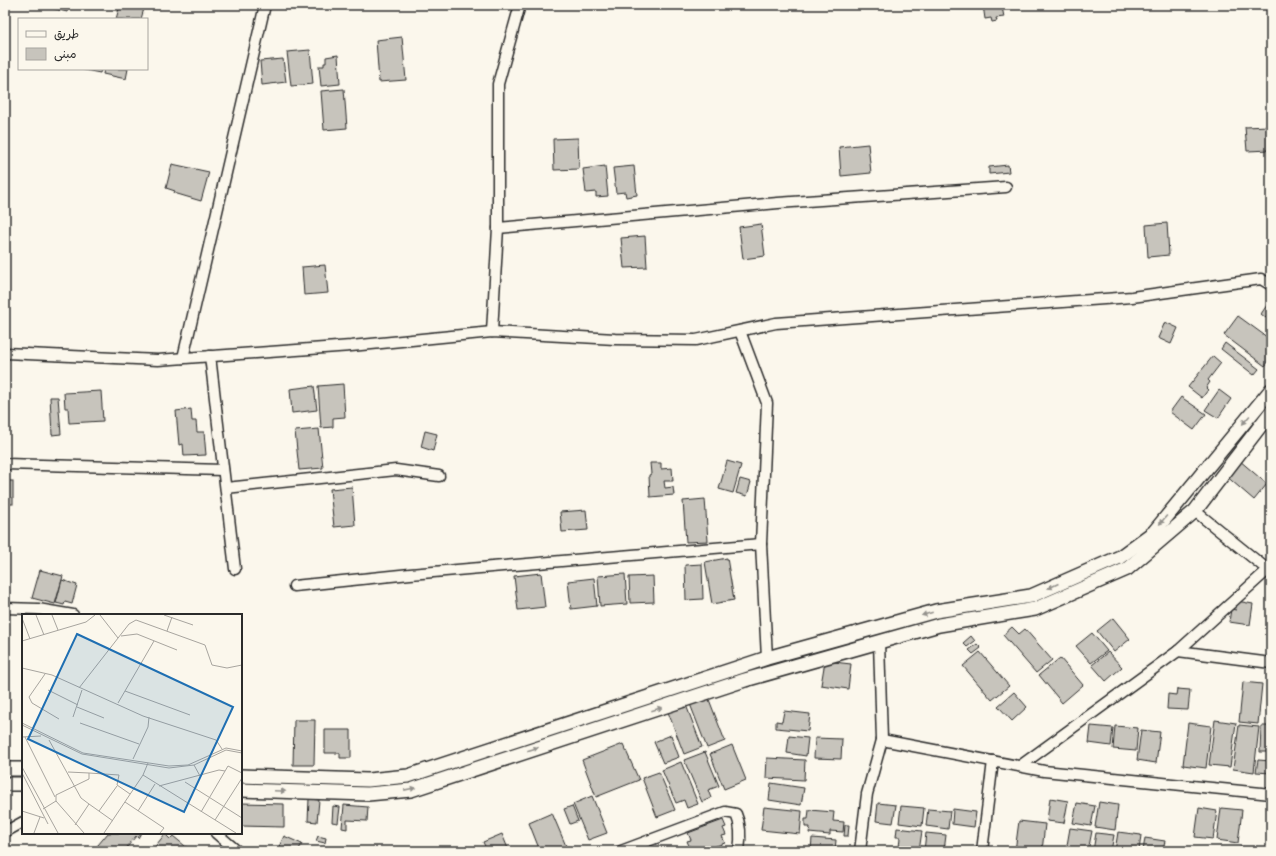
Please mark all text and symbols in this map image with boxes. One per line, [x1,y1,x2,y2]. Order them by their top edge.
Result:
legend [18,18,148,70]
text: طريق [54,27,79,41]
text: مبنى [54,47,77,62]
one-way arrow [1242,415,1251,425]
one-way arrow [1159,515,1168,525]
one-way arrow [1048,583,1059,589]
one-way arrow [921,611,933,617]
inset map [22,614,242,834]
one-way arrow [651,705,663,711]
one-way arrow [528,746,540,752]
one-way arrow [403,786,416,792]
one-way arrow [274,788,286,795]

